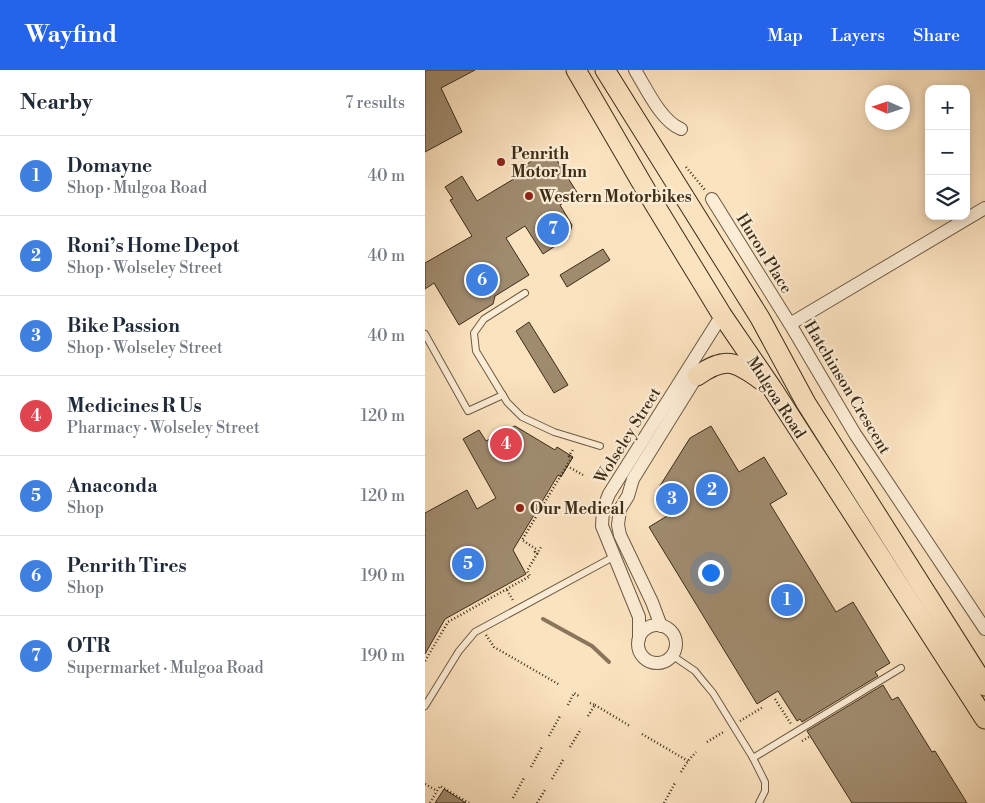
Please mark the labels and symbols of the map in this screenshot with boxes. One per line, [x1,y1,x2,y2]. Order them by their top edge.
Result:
north arrow [865,85,910,130]
place label: Penrith Motor Inn [511,144,587,182]
marker: Penrith Motor Inn [495,156,507,168]
place label: Western Motorbikes [538,187,692,207]
marker: Western Motorbikes [523,190,535,202]
pin: 7 [537,210,569,248]
street label: Huron Place [732,210,797,297]
pin: 6 [466,261,498,299]
street label: Hatchinson Crescent [799,317,895,458]
street label: Mulgoa Road [742,353,810,442]
street label: Wolseley Street [590,384,666,488]
pin: 4 [490,425,522,463]
pin: 2 [696,471,728,509]
pin: 3 [656,480,688,518]
place label: Our Medical [530,499,625,519]
marker: Our Medical [514,502,526,514]
pin: 5 [452,545,484,583]
your location [698,560,724,586]
pin: 1 [771,581,803,619]

